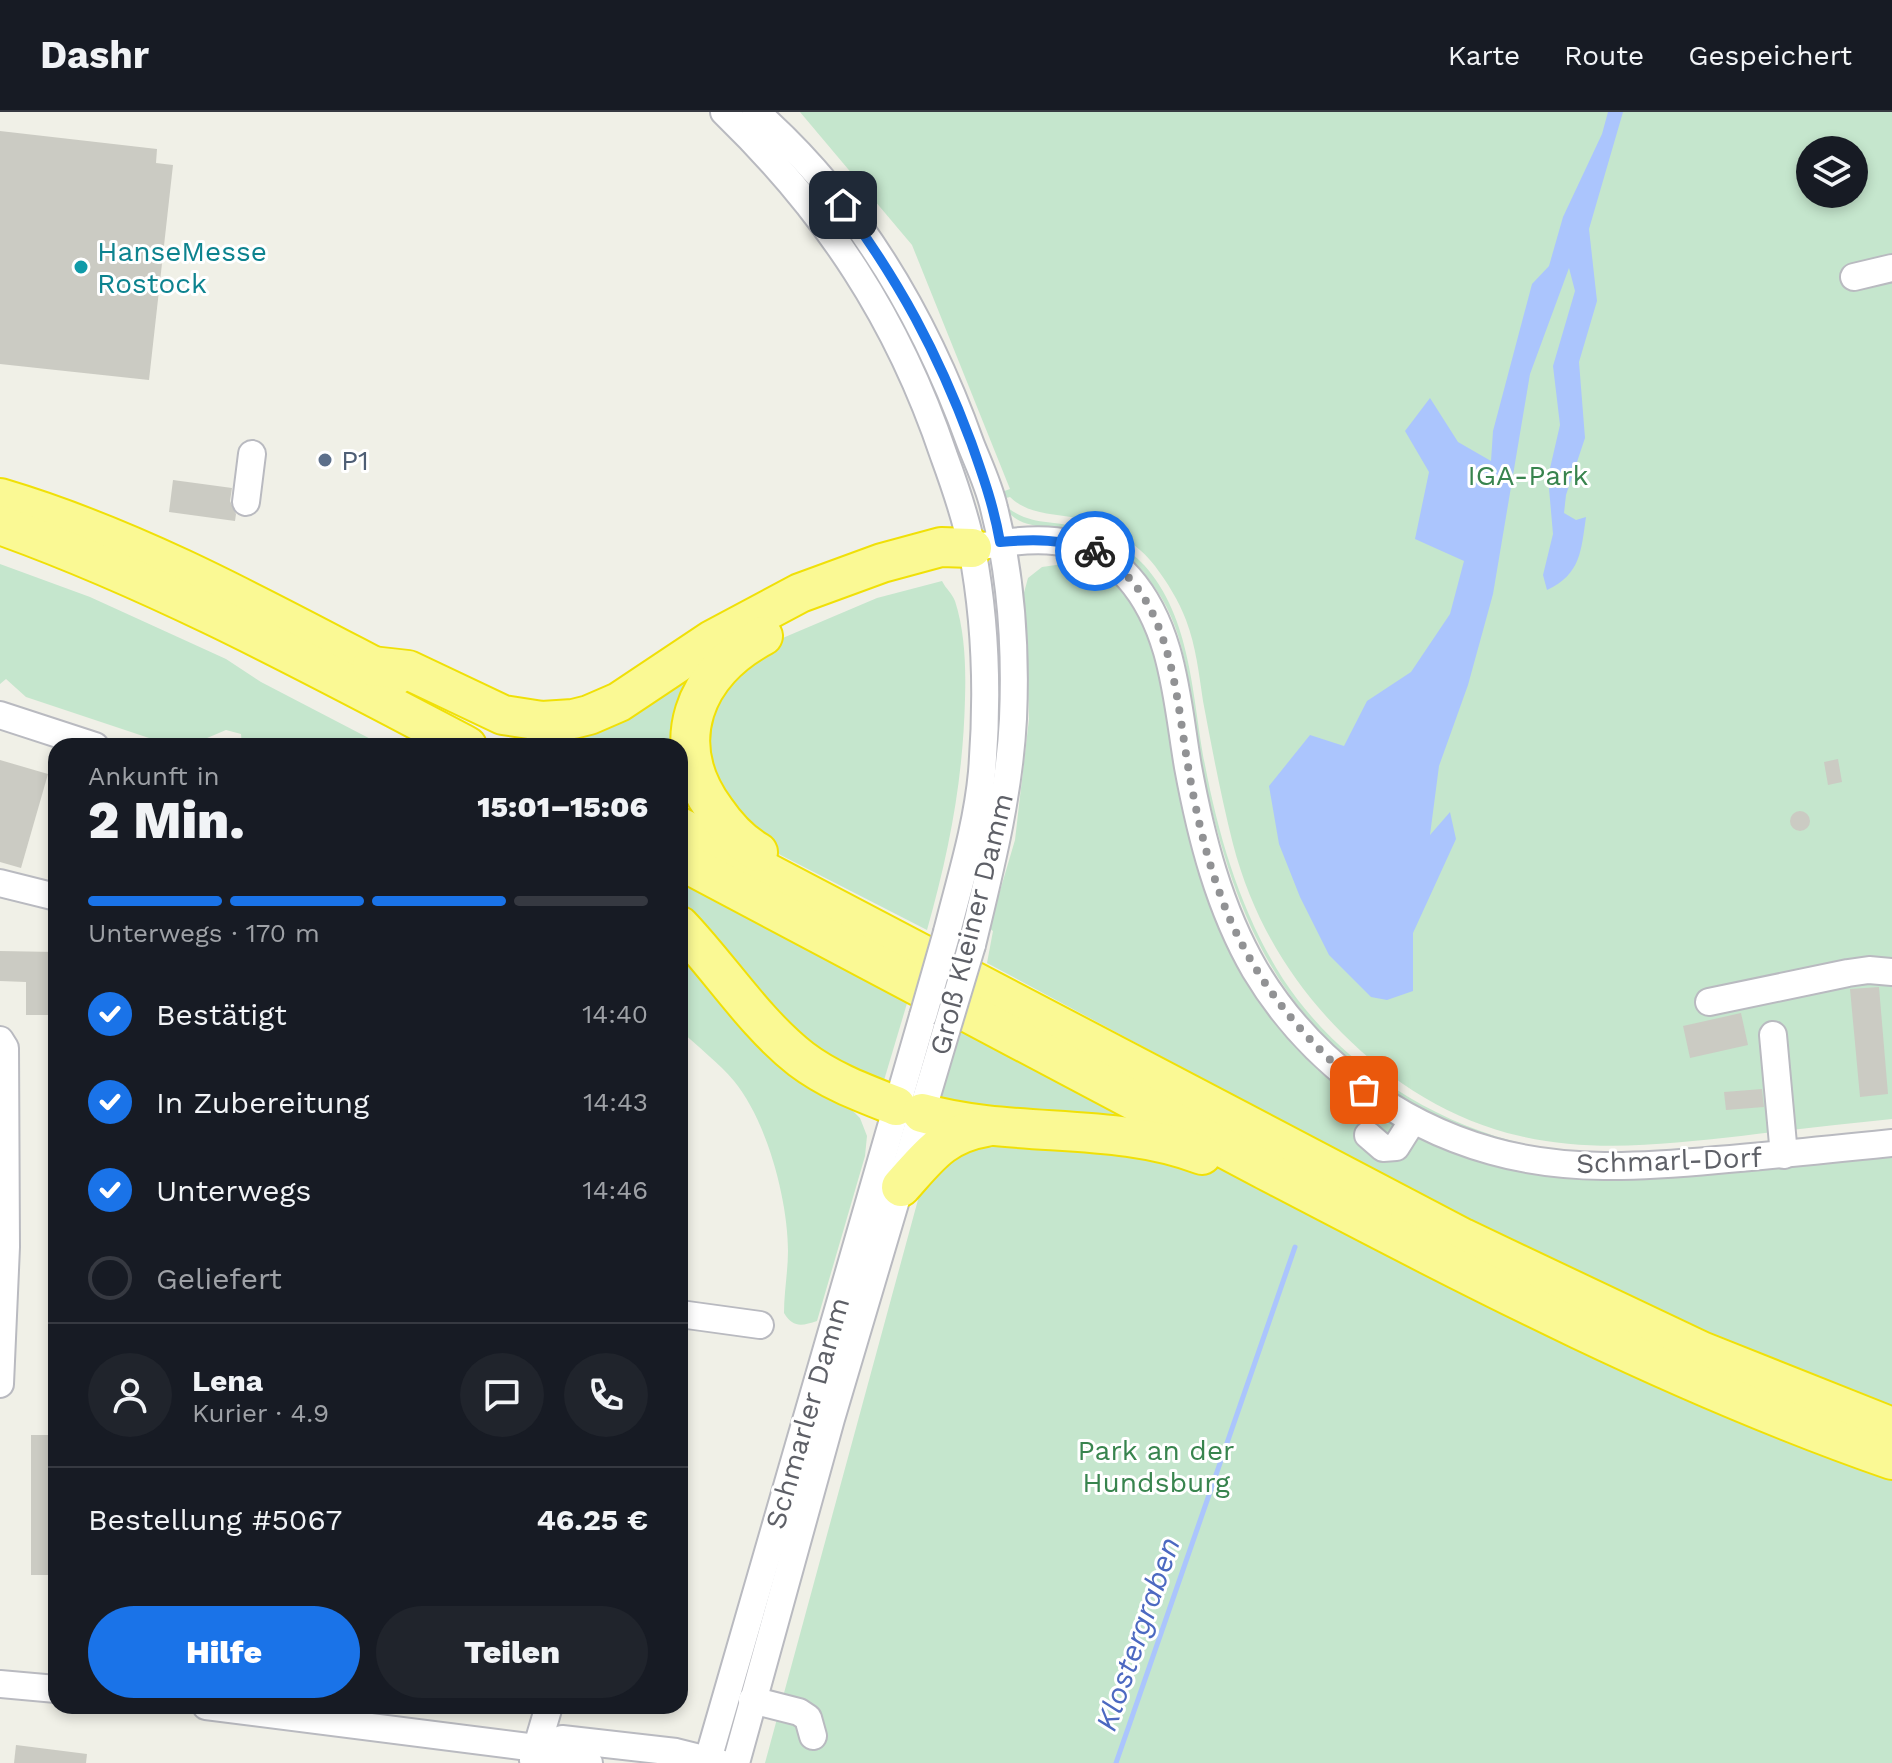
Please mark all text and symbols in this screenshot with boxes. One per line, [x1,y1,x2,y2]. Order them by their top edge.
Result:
text: Dashr [40,33,149,77]
text: Karte [1448,39,1520,72]
text: Route [1564,39,1644,72]
text: Gespeichert [1688,39,1852,72]
map controls [1796,136,1868,208]
button: layers [1796,136,1868,208]
pin [809,171,877,239]
icon: home [821,183,865,227]
place label: HanseMesse Rostock [97,235,267,300]
marker: HanseMesse Rostock [72,258,90,276]
place label: P1 [341,444,369,477]
marker: P1 [316,451,334,469]
park label: IGA-Park [1468,459,1589,492]
courier [1055,511,1135,591]
icon: bike [1073,529,1117,573]
text: Ankunft in [88,761,220,791]
text: 15:01–15:06 [477,789,648,824]
text: 2 Min. [88,790,245,851]
street label: Groß Kleiner Damm [923,790,1020,1058]
text: Unterwegs · 170 m [88,918,320,948]
icon: check [88,992,132,1036]
text: Bestätigt [156,997,287,1032]
text: 14:40 [582,999,648,1029]
pin [1330,1056,1398,1124]
icon: bag [1342,1068,1386,1112]
icon: check [88,1080,132,1124]
text: In Zubereitung [156,1085,369,1120]
text: 14:43 [583,1087,648,1117]
street label: Schmarl-Dorf [1575,1141,1763,1180]
icon: check [88,1168,132,1212]
text: Unterwegs [156,1173,311,1208]
text: 14:46 [583,1175,648,1205]
text: Geliefert [156,1261,282,1296]
street label: Schmarler Damm [759,1294,856,1533]
button: person [88,1353,172,1437]
button: chat [460,1353,544,1437]
button: phone [564,1353,648,1437]
text: Lena [192,1363,263,1398]
text: Kurier · 4.9 [192,1398,329,1428]
park label: Park an der Hundsburg [1077,1434,1235,1499]
text: Bestellung #5067 [88,1502,342,1537]
text: 46.25 € [536,1502,648,1537]
water label: Klostergraben [1088,1532,1187,1735]
button: Hilfe [88,1606,360,1698]
button: Teilen [376,1606,648,1698]

